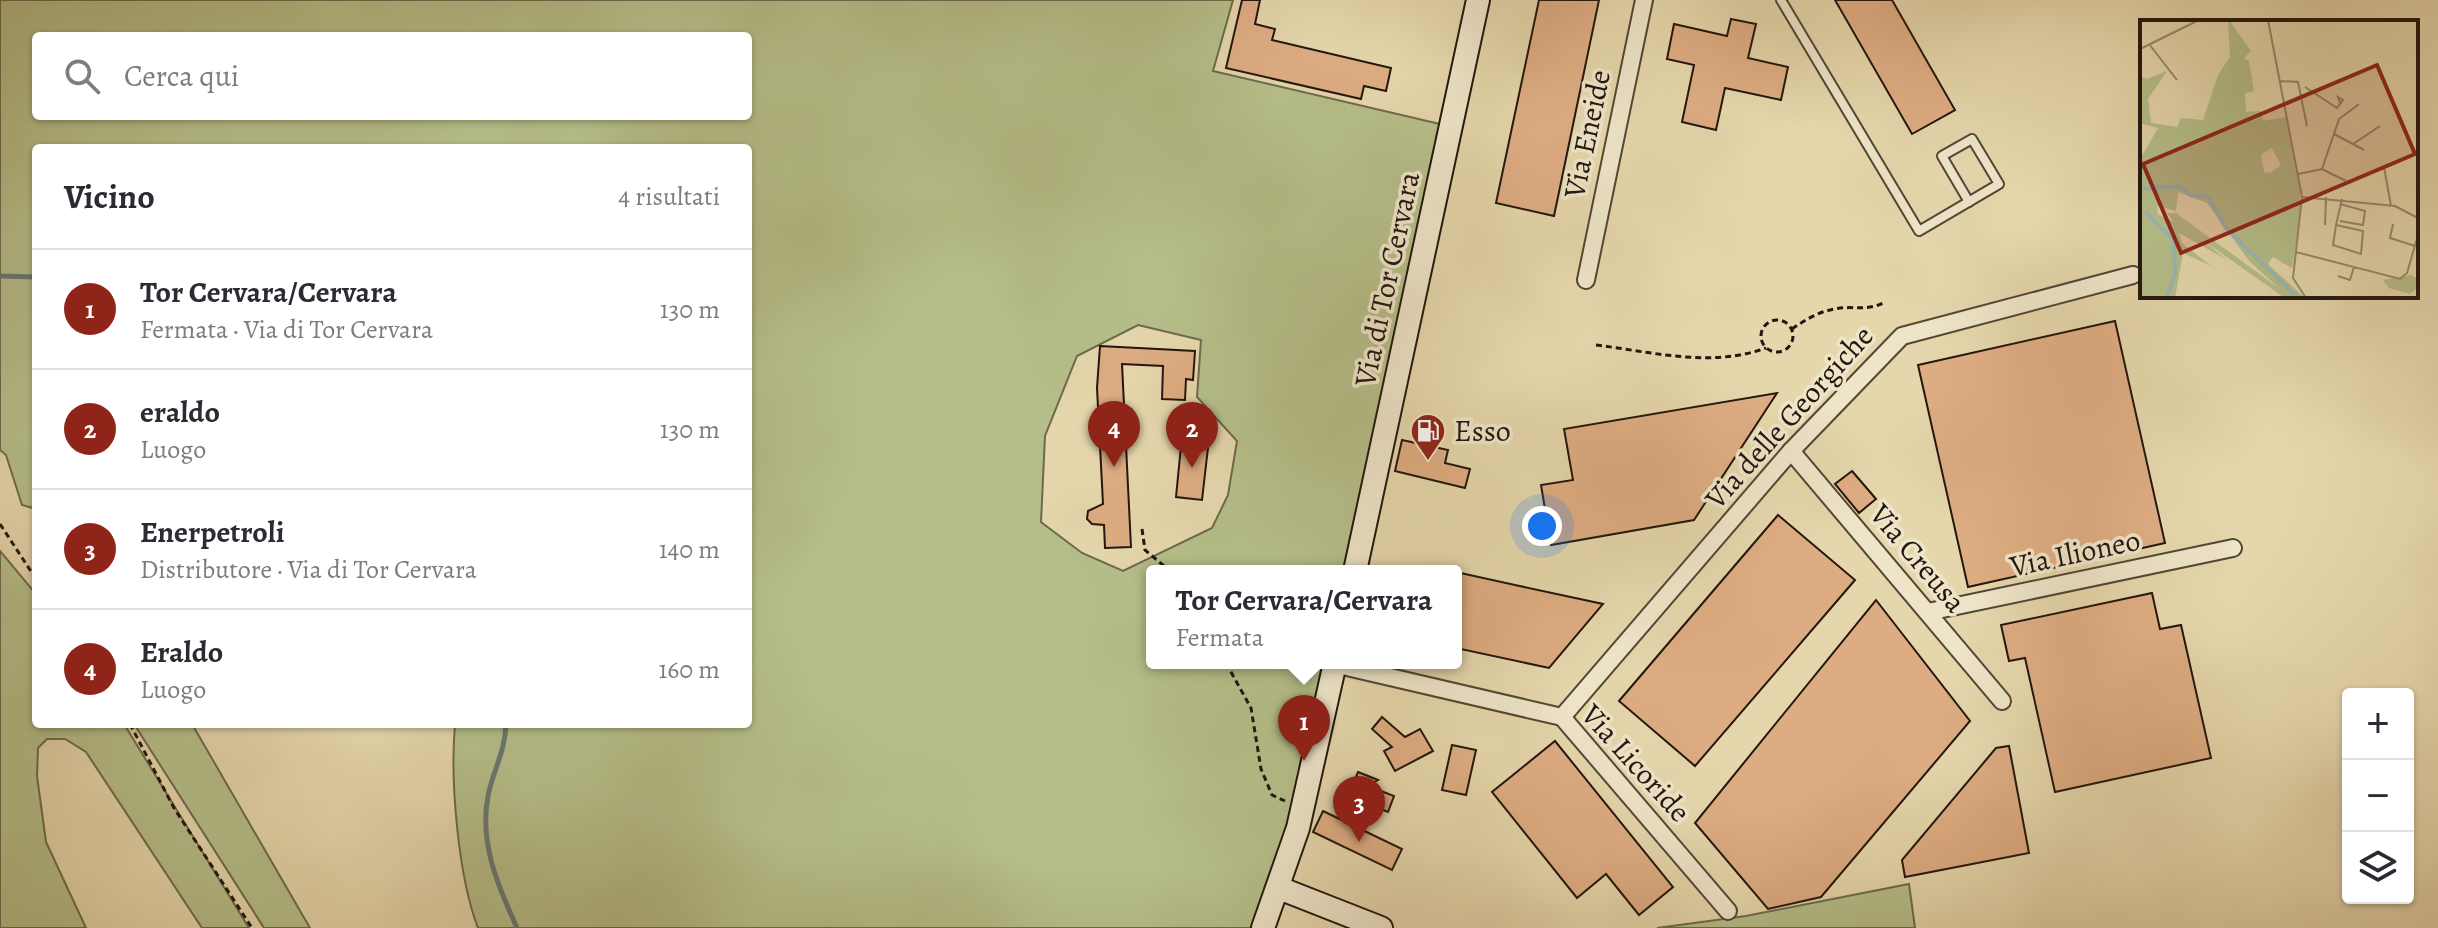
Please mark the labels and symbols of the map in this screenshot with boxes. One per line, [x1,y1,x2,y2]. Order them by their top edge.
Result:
inset map [2140,20,2418,298]
street label: Via Eneide [1554,66,1620,203]
street label: Via di Tor Cervara [1345,168,1429,391]
street label: Via delle Georgiche [1695,317,1882,518]
pin: 4 [1088,401,1140,467]
pin: 2 [1166,402,1218,468]
place label: Esso [1454,411,1511,451]
fuel station icon: Esso [1409,412,1447,462]
street label: Via Creusa [1860,494,1975,621]
your location [1522,506,1562,546]
street label: Via Ilioneo [2005,520,2144,586]
pin: 1 [1278,695,1330,761]
street label: Via Licoride [1572,695,1700,831]
pin: 3 [1333,776,1385,842]

